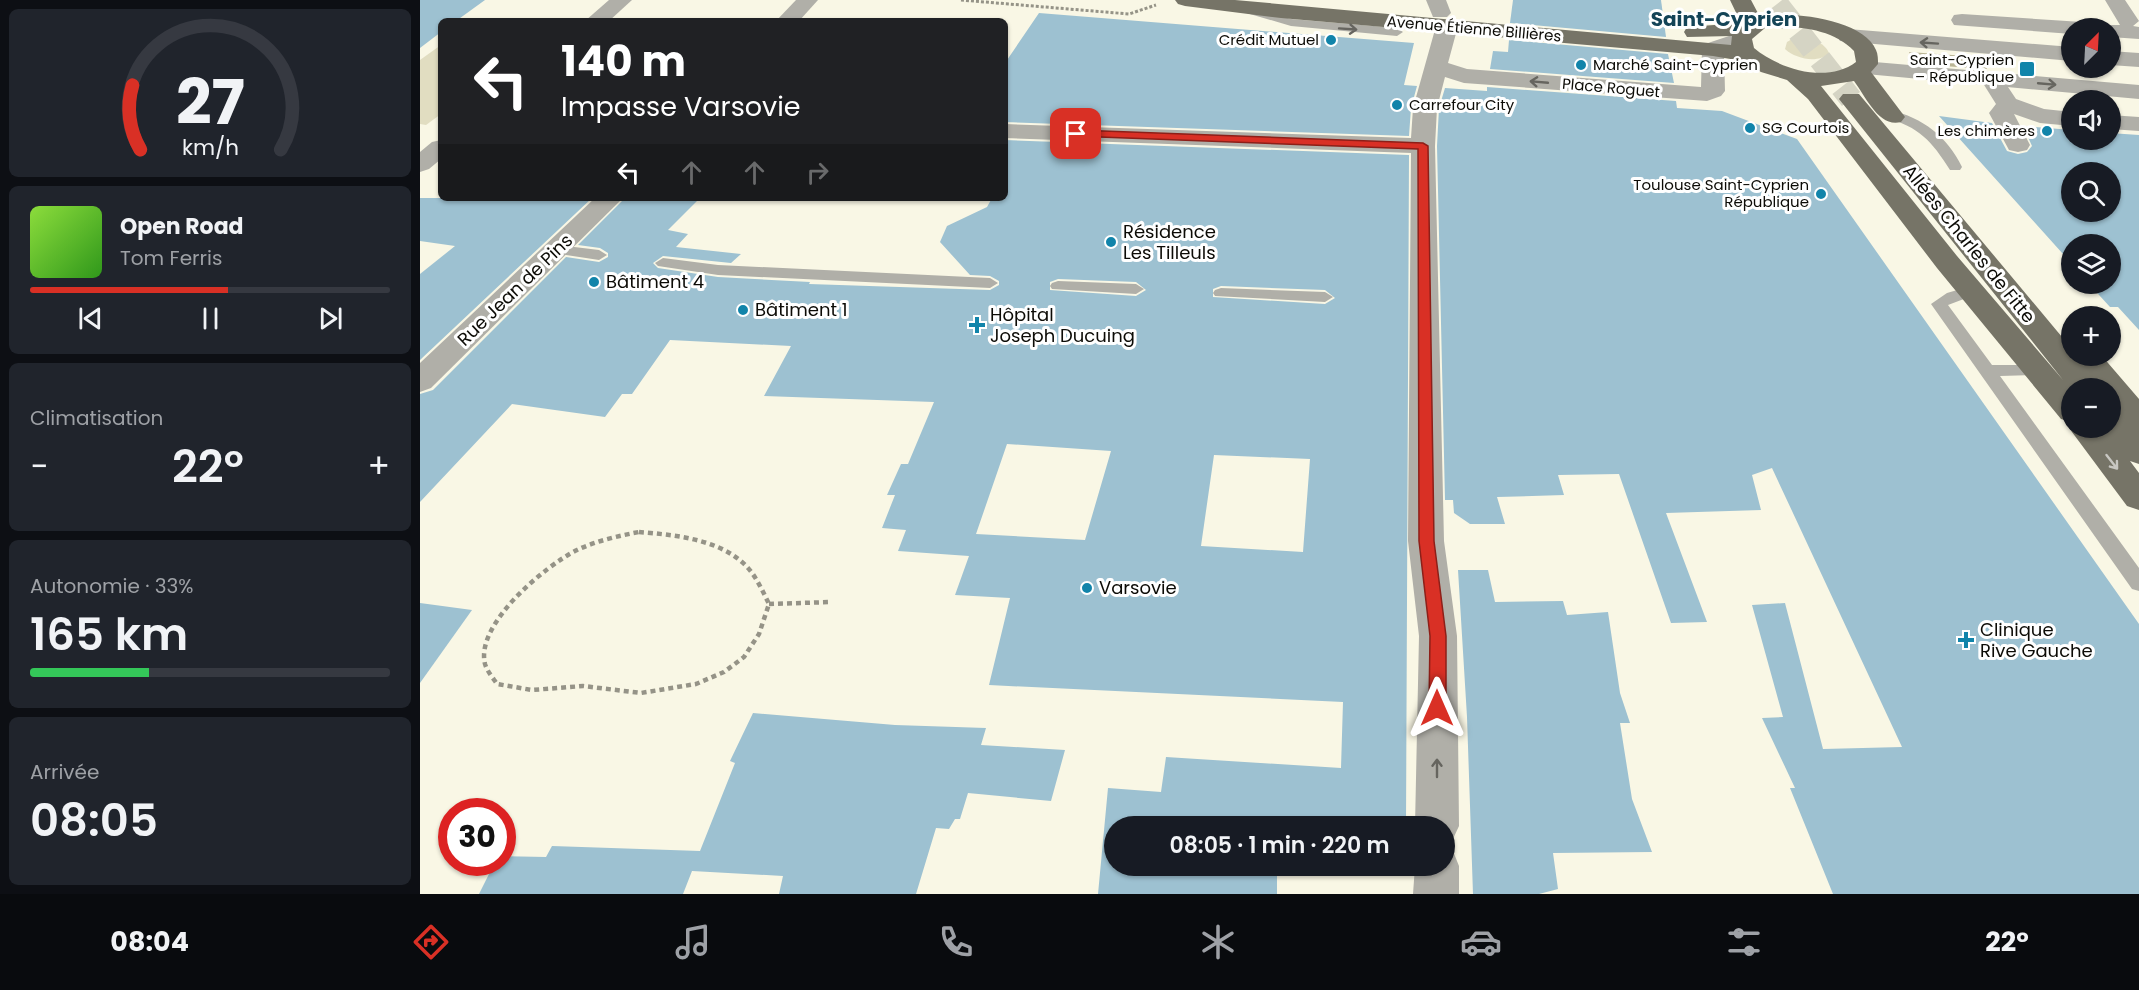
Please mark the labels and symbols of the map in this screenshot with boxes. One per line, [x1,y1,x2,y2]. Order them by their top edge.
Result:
district label: Saint-Cyprien [1651,5,1797,33]
street label: Avenue Étienne Billières [1386,10,1562,47]
north arrow [2061,18,2121,78]
one-way arrow [1337,24,1357,35]
place label: Crédit Mutuel [1219,29,1319,50]
marker: Crédit Mutuel [1324,33,1338,47]
one-way arrow [1920,38,1940,49]
place label: Saint-Cyprien – République [1910,49,2014,87]
place label: Marché Saint-Cyprien [1593,54,1758,75]
marker: Marché Saint-Cyprien [1574,58,1588,72]
marker: Saint-Cyprien – République [2018,60,2036,78]
street label: Place Roguet [1561,73,1661,102]
one-way arrow [1529,76,1549,87]
one-way arrow [2037,79,2057,90]
place label: Carrefour City [1409,94,1515,115]
marker: Carrefour City [1390,98,1404,112]
pin [1050,108,1101,159]
place label: SG Courtois [1762,117,1850,138]
place label: Les chimères [1938,120,2035,141]
marker: SG Courtois [1743,121,1757,135]
marker: Les chimères [2040,124,2054,138]
street label: Allées Charles de Fitte [1898,159,2041,328]
place label: Toulouse Saint-Cyprien République [1633,174,1809,212]
marker: Toulouse Saint-Cyprien République [1814,187,1828,201]
place label: Résidence Les Tilleuls [1123,219,1216,265]
street label: Rue Jean de Pins [451,228,578,351]
marker: Résidence Les Tilleuls [1104,235,1118,249]
place label: Bâtiment 4 [606,269,704,294]
marker: Bâtiment 4 [587,275,601,289]
place label: Bâtiment 1 [755,297,848,322]
place label: Hôpital Joseph Ducuing [990,302,1135,348]
marker: Bâtiment 1 [736,303,750,317]
marker: Hôpital Joseph Ducuing [968,316,986,334]
one-way arrow [2106,454,2118,470]
place label: Varsovie [1099,575,1177,600]
marker: Varsovie [1080,581,1094,595]
place label: Clinique Rive Gauche [1980,617,2093,663]
marker: Clinique Rive Gauche [1957,631,1975,649]
position arrow [1405,676,1469,740]
one-way arrow [1431,759,1443,779]
speed limit sign: 30 [438,798,516,876]

